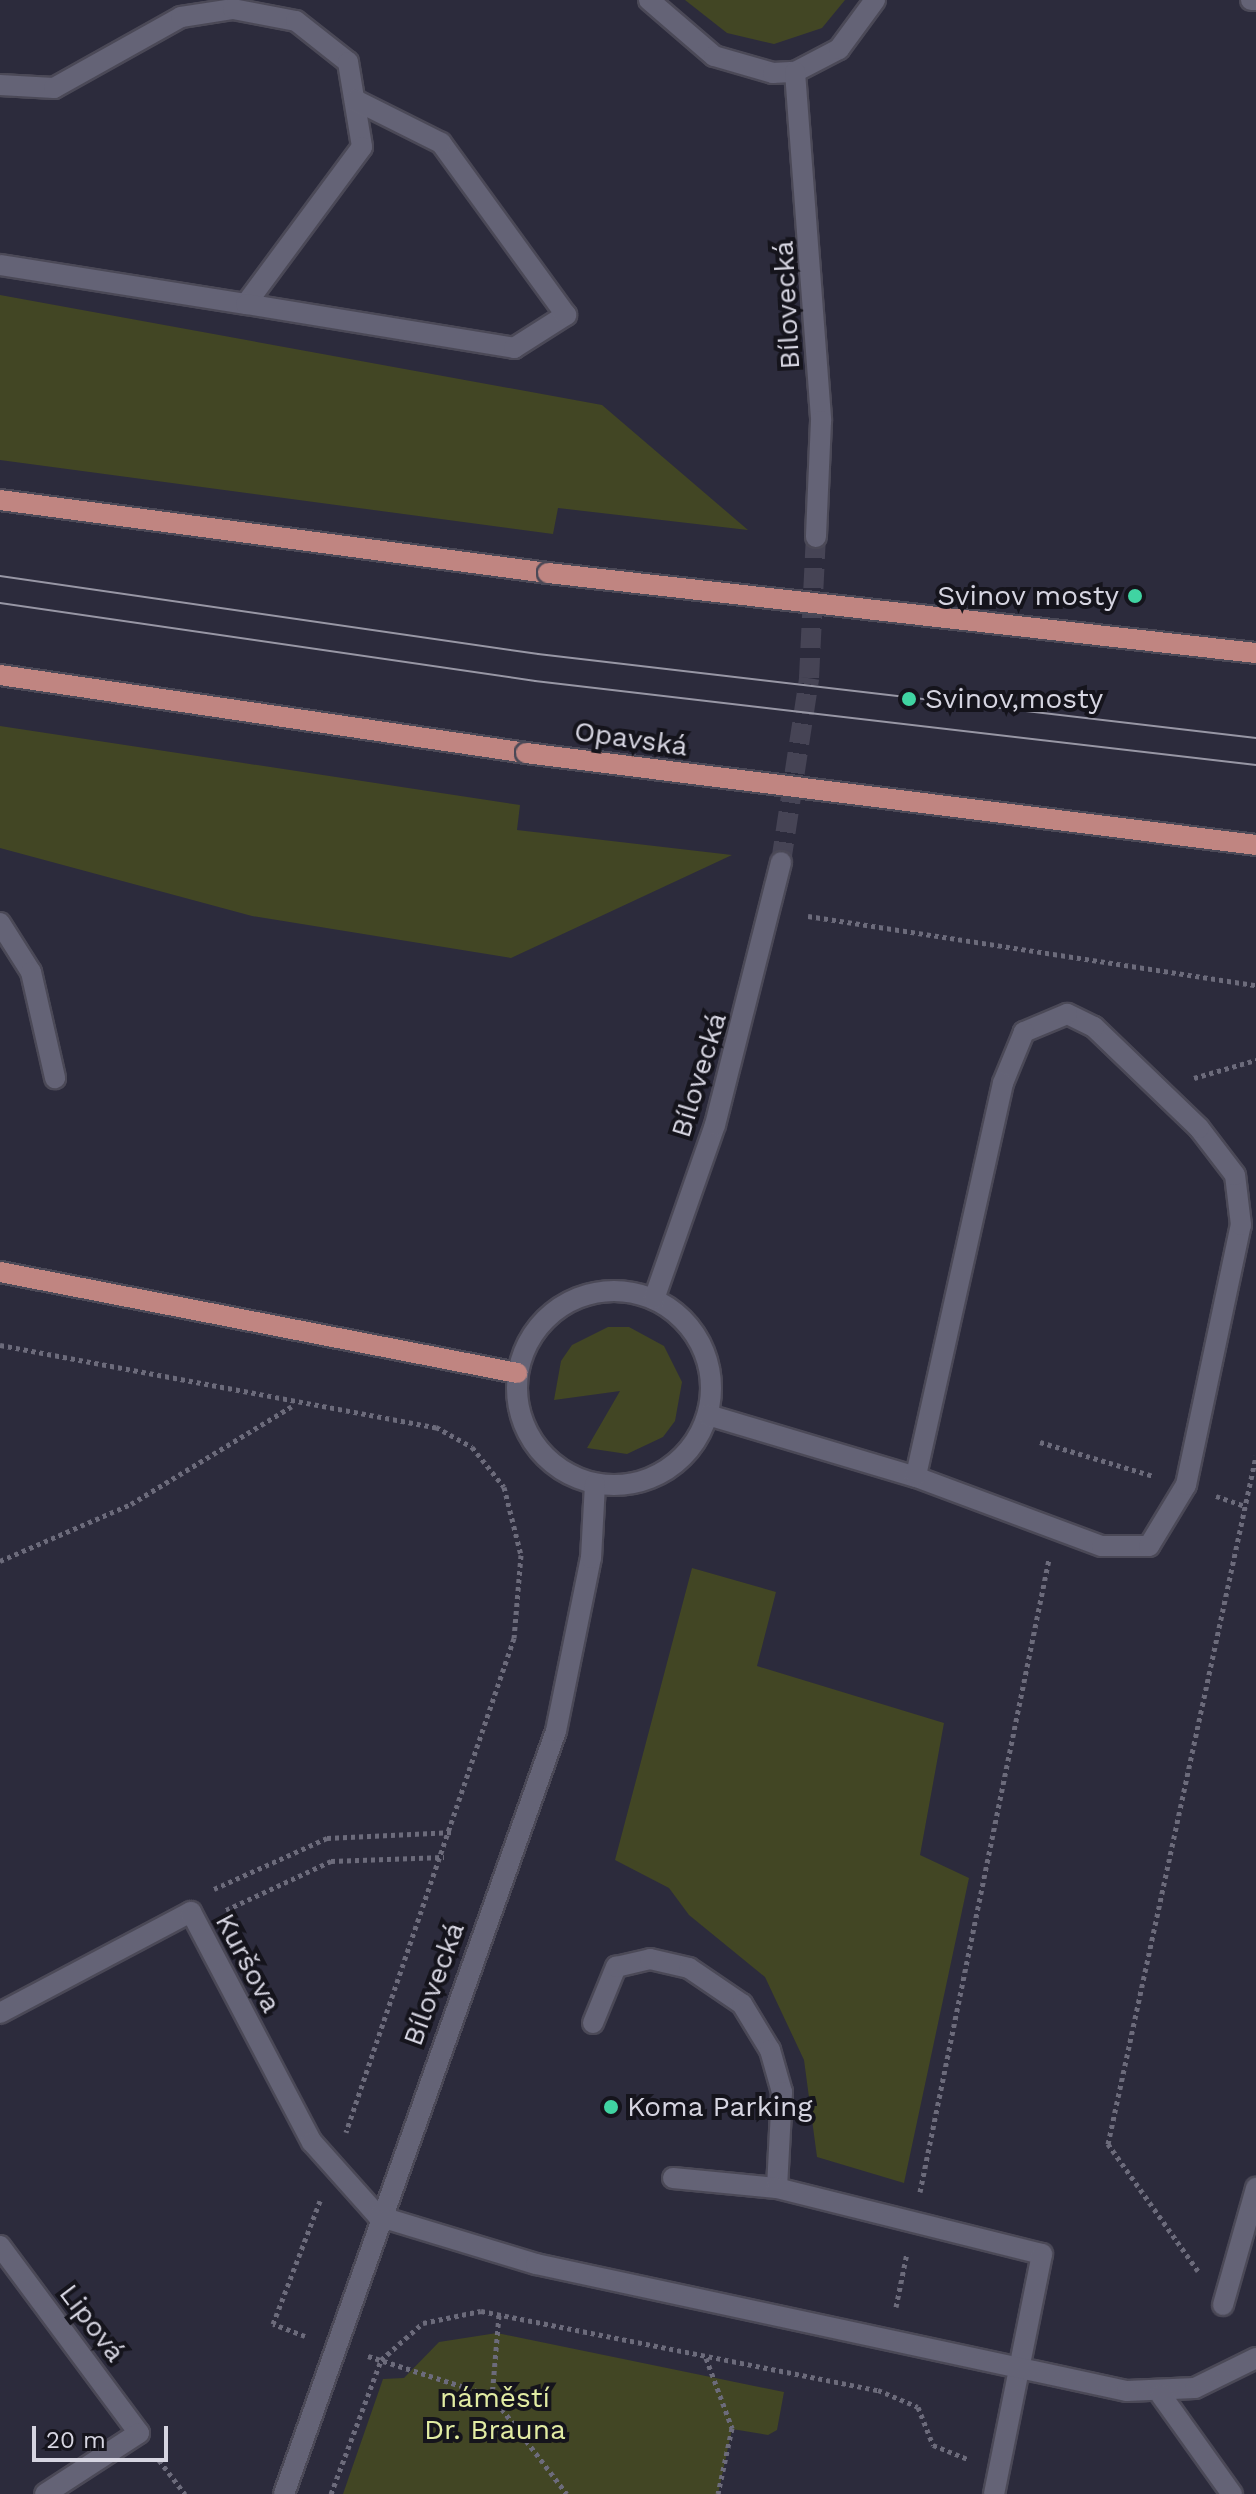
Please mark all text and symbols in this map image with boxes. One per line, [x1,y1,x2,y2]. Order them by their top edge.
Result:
street label: Bílovecká [767,240,807,370]
place label: Svinov mosty [937,579,1119,613]
marker: Svinov mosty [1126,587,1144,605]
place label: Svinov,mosty [925,682,1103,716]
marker: Svinov,mosty [900,690,918,708]
street label: Opavská [572,714,690,764]
street label: Bílovecká [664,1008,734,1142]
street label: Kuršova [208,1908,288,2018]
street label: Bílovecká [396,1918,472,2050]
place label: Koma Parking [627,2090,813,2124]
marker: Koma Parking [602,2098,620,2116]
street label: Lipová [52,2278,132,2368]
park label: náměstí Dr. Brauna [424,2381,566,2447]
scale bar [36,2410,172,2460]
text: 20 m [46,2426,106,2454]

